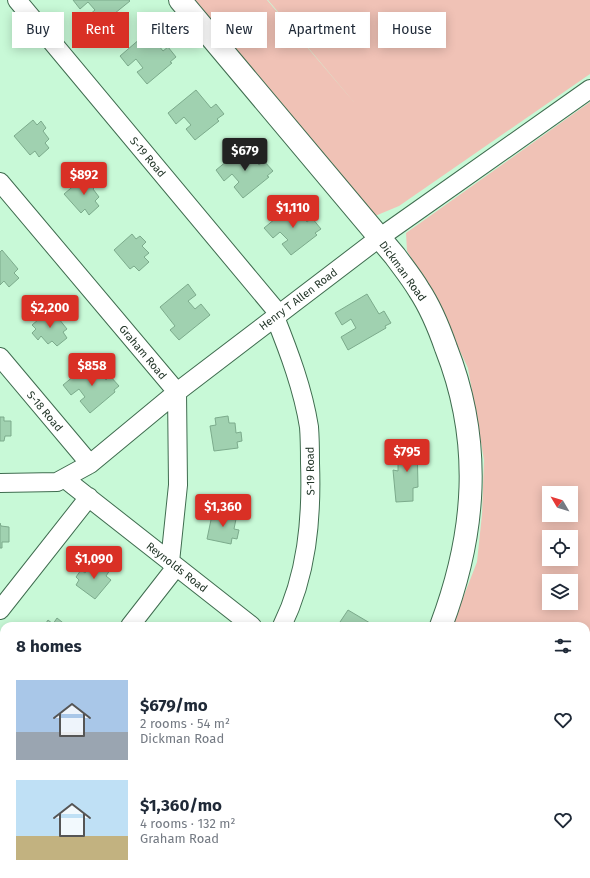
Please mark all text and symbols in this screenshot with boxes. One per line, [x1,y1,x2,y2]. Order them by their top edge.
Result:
chip: Buy [12,12,64,48]
chip: Rent [72,12,129,48]
chip: Filters [137,12,203,48]
chip: New [211,12,267,48]
chip: Apartment [275,12,370,48]
chip: House [378,12,446,48]
street label: S-19 Road [127,135,168,180]
pin: $679 [221,138,269,172]
text: $679 [231,143,259,158]
pin: $892 [60,162,108,196]
text: $892 [70,167,98,182]
pin: $1,110 [260,195,326,229]
text: $1,110 [276,200,310,215]
street label: Dickman Road [376,239,429,304]
street label: Henry T Allen Road [257,266,340,333]
pin: $2,200 [17,295,83,329]
text: $2,200 [31,300,69,315]
street label: Graham Road [116,323,169,382]
pin: $858 [68,353,116,387]
text: $858 [77,358,107,373]
street label: S-18 Road [24,388,65,434]
pin: $795 [383,439,431,473]
text: $795 [393,444,421,459]
street label: S-19 Road [304,447,317,495]
north arrow [542,486,578,522]
map controls [542,486,578,610]
pin: $1,360 [190,494,256,528]
text: $1,360 [204,499,242,514]
button: locate [542,530,578,566]
street label: Reynolds Road [144,540,210,595]
pin: $1,090 [61,546,127,580]
text: $1,090 [75,551,113,566]
button: layers [542,574,578,610]
icon: filters [552,635,574,657]
text: 8 homes [16,636,82,657]
text: $679/mo [140,695,208,716]
icon: home [48,696,96,744]
icon: heart [552,709,574,731]
text: 2 rooms · 54 m² [140,716,230,731]
text: Dickman Road [140,731,224,746]
text: $1,360/mo [140,795,222,816]
icon: home [48,796,96,844]
icon: heart [552,809,574,831]
text: 4 rooms · 132 m² [140,816,236,831]
text: Graham Road [140,831,219,846]

